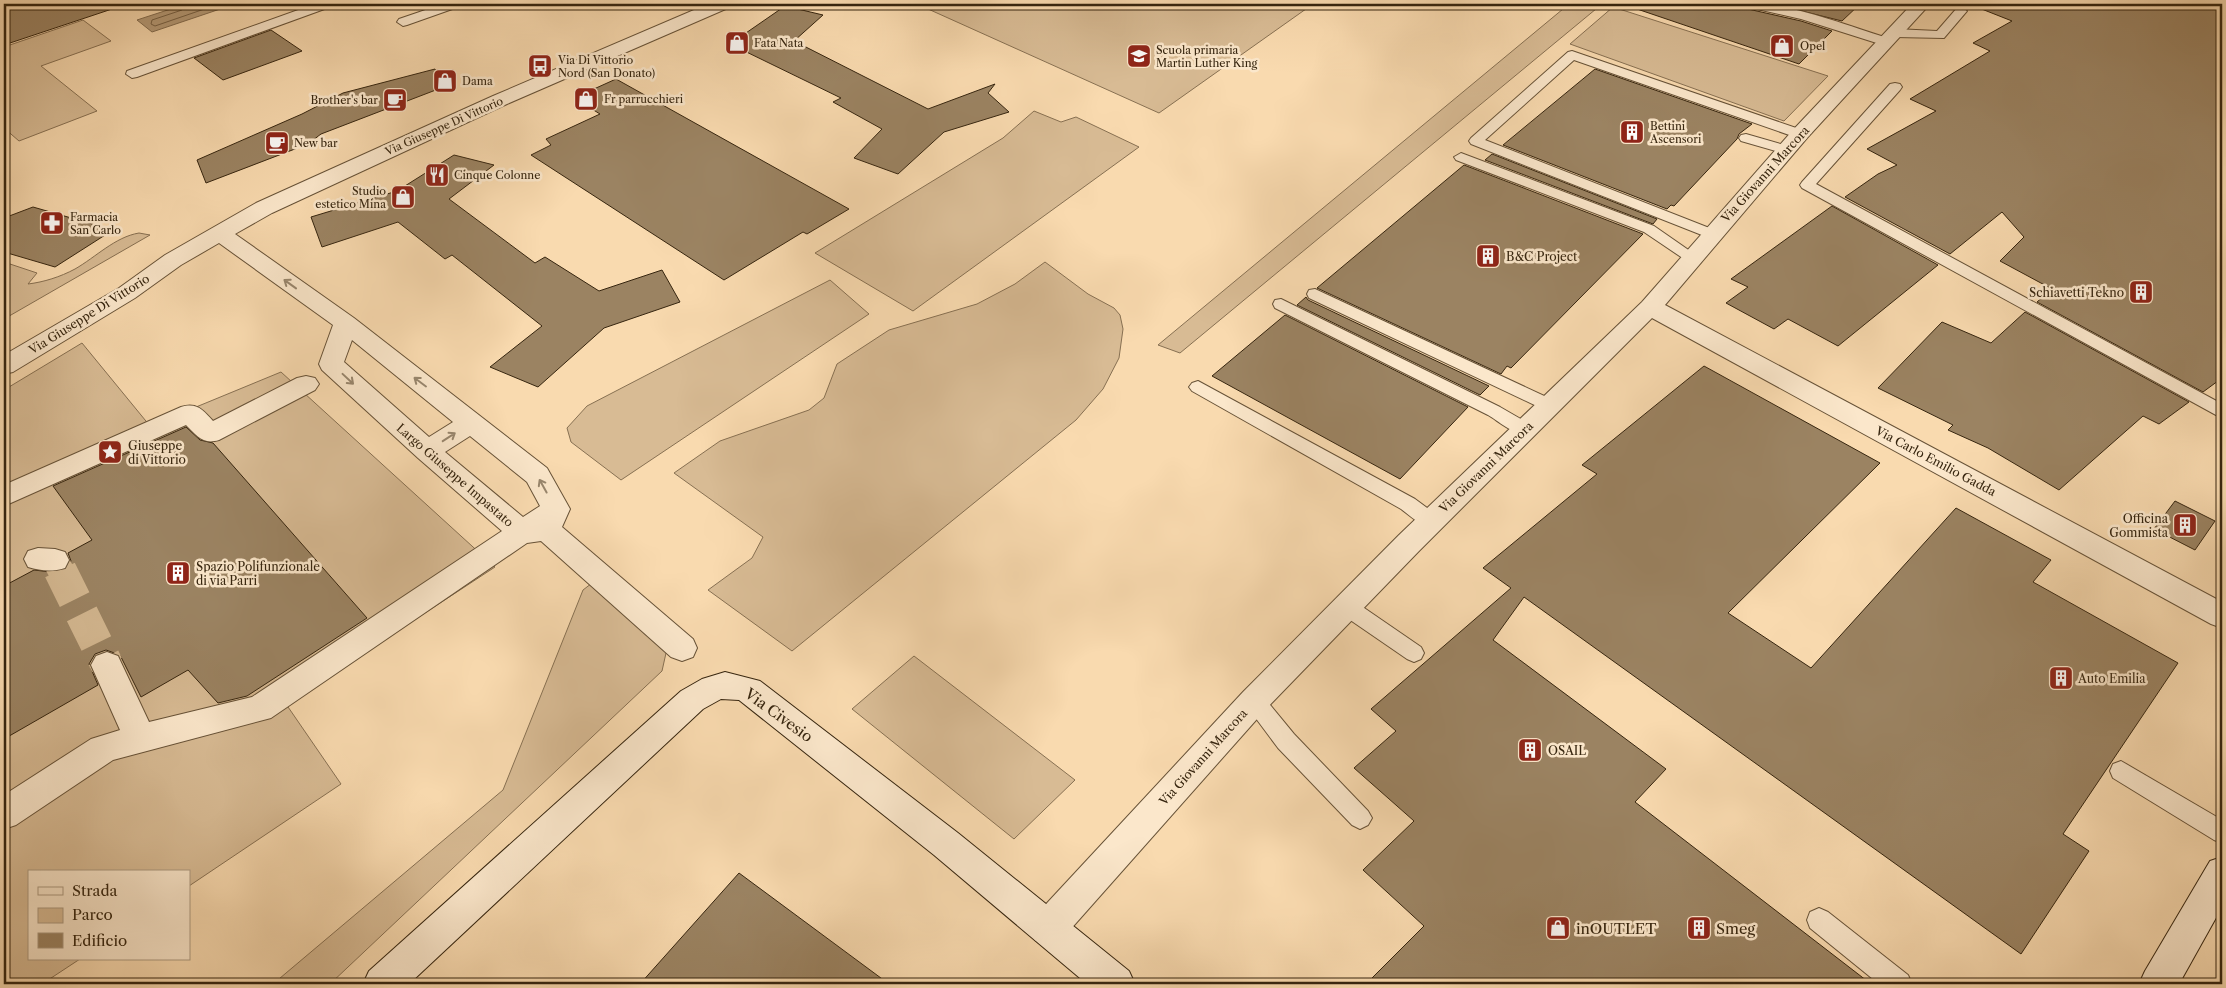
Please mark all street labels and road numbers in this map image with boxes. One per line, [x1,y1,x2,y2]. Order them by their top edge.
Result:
street label: Via Giuseppe Di Vittorio [382,94,505,159]
street label: Via Giovanni Marcora [1717,122,1813,226]
street label: Via Giuseppe Di Vittorio [25,271,152,358]
street label: Via Giovanni Marcora [1435,418,1537,516]
street label: Largo Giuseppe Impastato [393,420,517,530]
street label: Via Carlo Emilio Gadda [1872,422,1999,499]
street label: Via Civesio [740,683,817,746]
street label: Via Giovanni Marcora [1155,705,1251,809]

